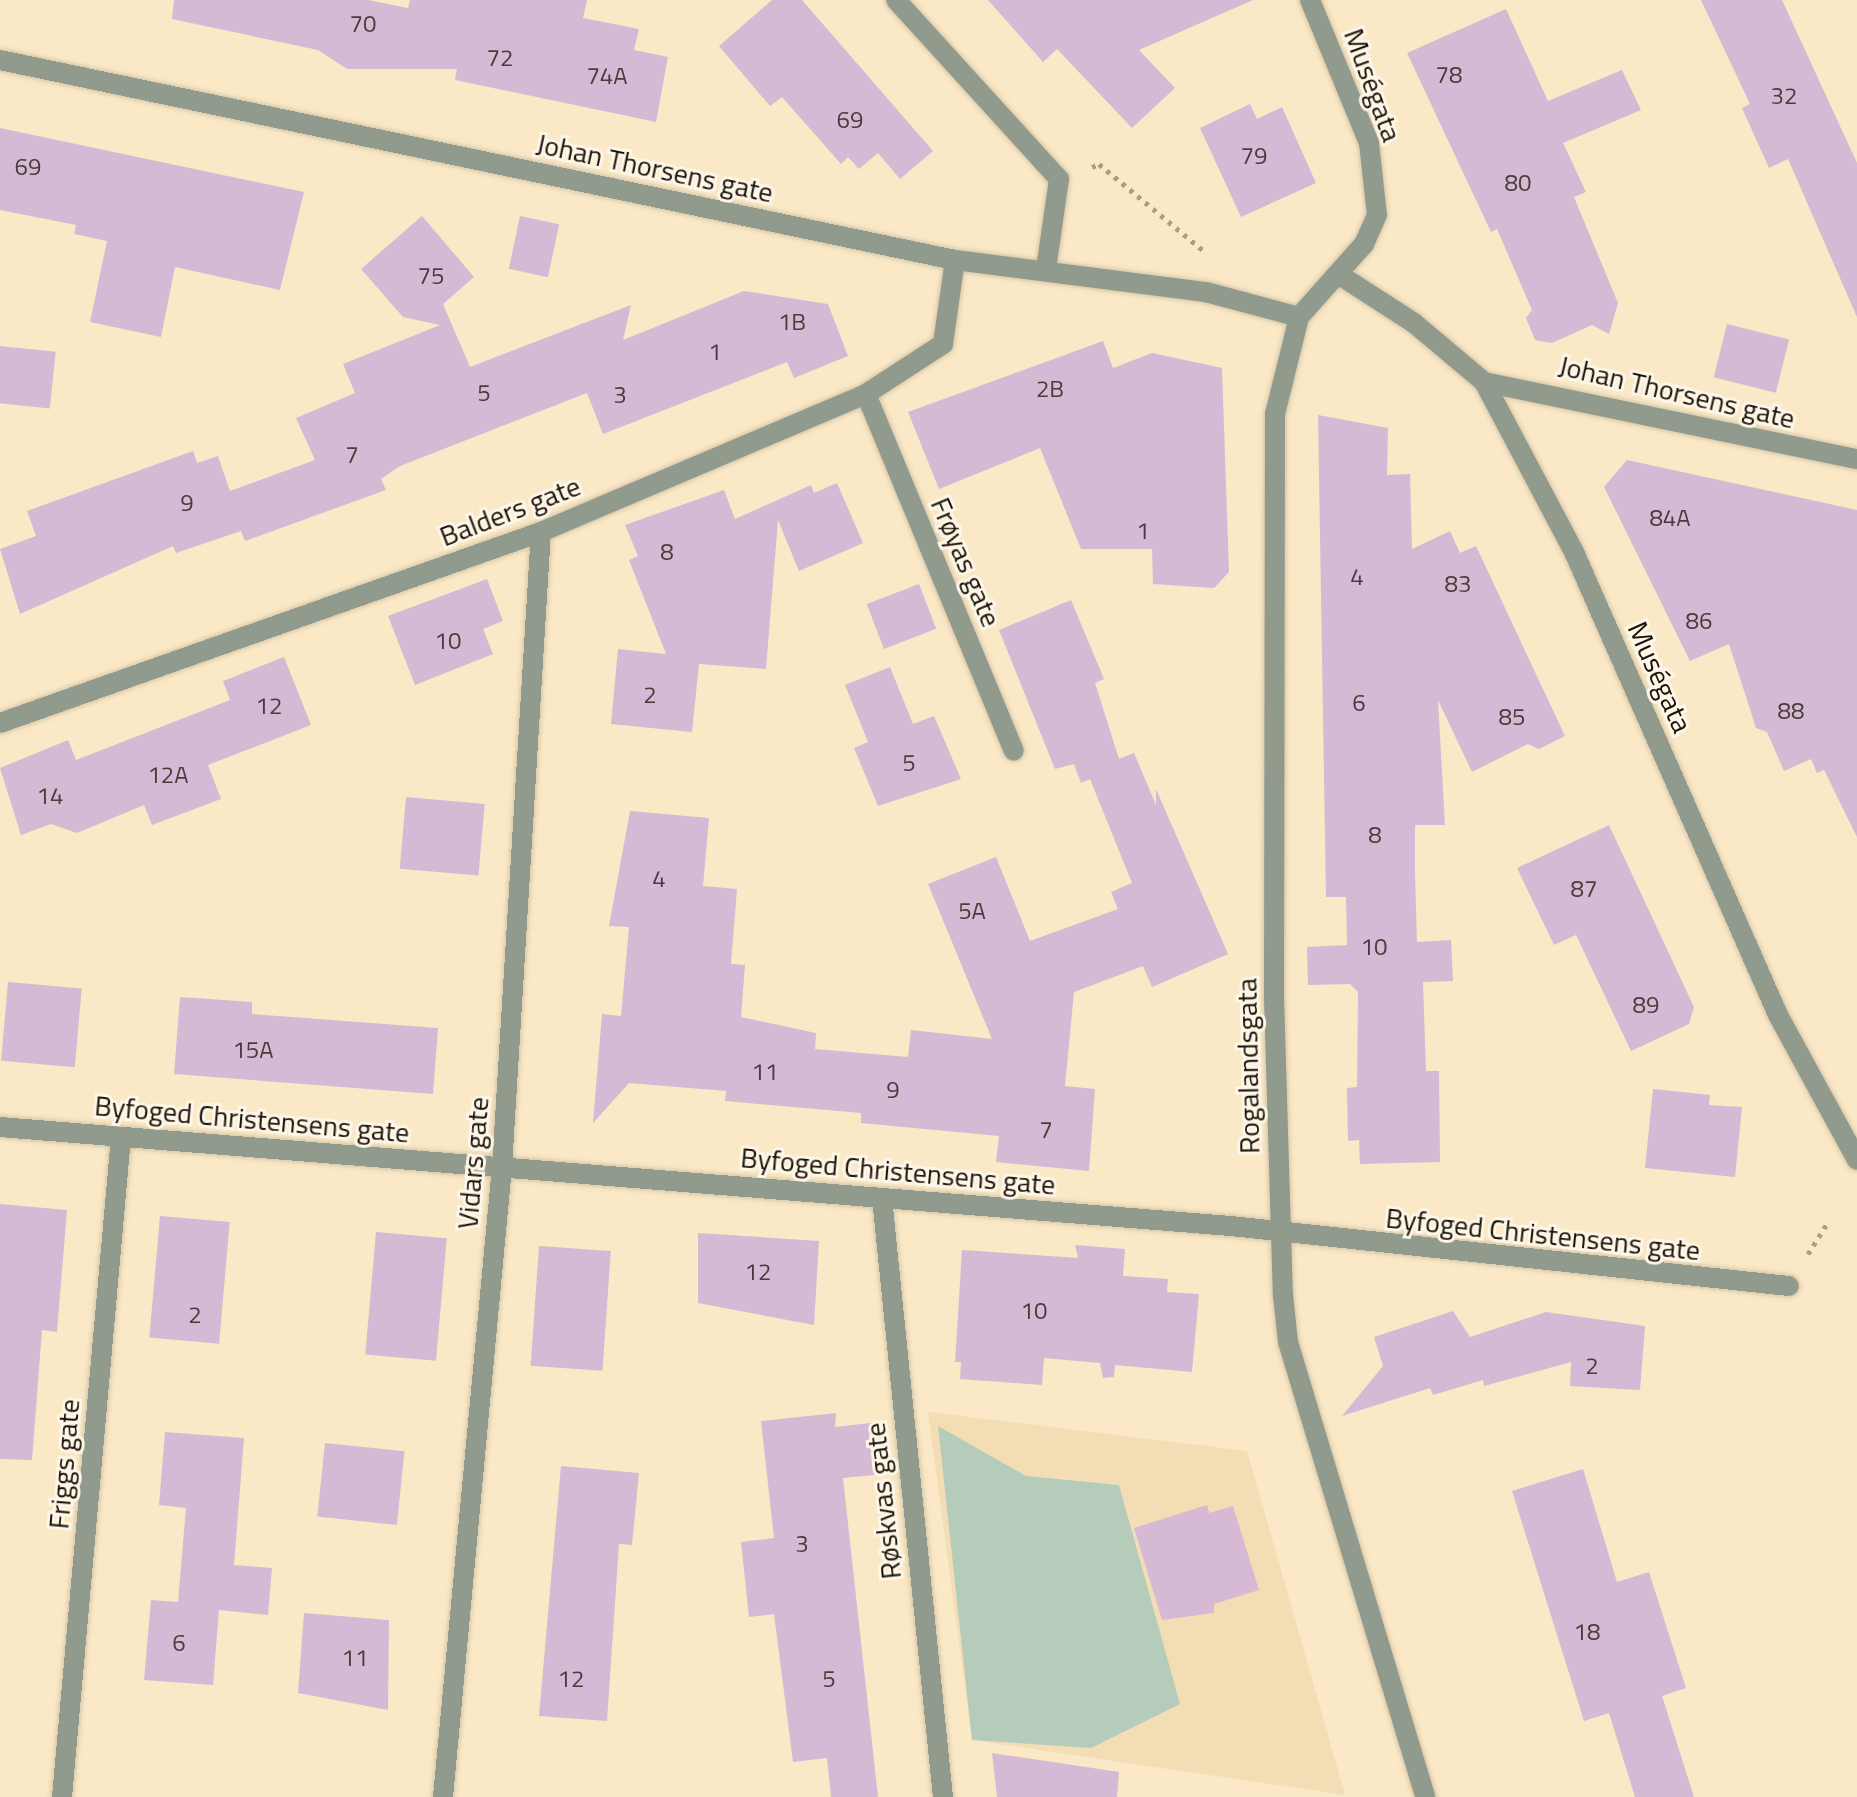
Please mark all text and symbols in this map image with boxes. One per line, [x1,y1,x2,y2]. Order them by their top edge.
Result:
house number: 70 [350,10,376,38]
street label: Muségata [1337,24,1409,146]
house number: 72 [487,44,513,72]
house number: 78 [1436,61,1462,89]
house number: 74A [586,62,628,90]
house number: 32 [1771,82,1797,110]
house number: 69 [837,106,863,134]
street label: Johan Thorsens gate [534,127,776,209]
house number: 79 [1241,142,1267,170]
house number: 69 [15,153,41,181]
house number: 80 [1505,169,1531,197]
house number: 75 [418,262,444,290]
house number: 1B [778,308,806,336]
house number: 1 [708,338,722,366]
street label: Johan Thorsens gate [1556,349,1798,435]
house number: 2B [1036,375,1064,403]
house number: 5 [477,379,491,407]
house number: 3 [613,381,627,409]
house number: 7 [345,441,359,469]
street label: Balders gate [435,469,585,553]
house number: 9 [180,489,194,517]
street label: Frøyas gate [924,492,1008,632]
house number: 84A [1649,504,1691,532]
house number: 1 [1136,517,1150,545]
house number: 8 [660,538,674,566]
house number: 4 [1350,563,1364,591]
house number: 83 [1445,570,1471,598]
house number: 86 [1686,607,1712,635]
street label: Muségata [1621,616,1699,738]
house number: 10 [435,627,461,655]
house number: 2 [643,681,657,709]
house number: 6 [1352,689,1366,717]
house number: 12 [256,692,282,720]
house number: 88 [1778,697,1804,725]
house number: 85 [1499,703,1525,731]
house number: 5 [902,749,916,777]
house number: 12A [147,761,189,789]
house number: 14 [37,782,63,810]
house number: 8 [1368,821,1382,849]
house number: 4 [652,865,666,893]
house number: 87 [1571,875,1597,903]
house number: 5A [958,897,986,925]
house number: 10 [1361,933,1387,961]
street label: Rogalandsgata [1230,978,1266,1154]
house number: 89 [1633,991,1659,1019]
house number: 15A [232,1036,274,1064]
house number: 11 [752,1058,778,1086]
house number: 9 [886,1076,900,1104]
street label: Byfoged Christensens gate [93,1089,411,1149]
street label: Vidars gate [450,1096,496,1230]
house number: 7 [1039,1116,1053,1144]
street label: Byfoged Christensens gate [739,1141,1057,1201]
street label: Byfoged Christensens gate [1384,1201,1702,1267]
house number: 12 [745,1258,771,1286]
house number: 10 [1021,1297,1047,1325]
house number: 2 [188,1301,202,1329]
house number: 2 [1585,1352,1599,1380]
street label: Friggs gate [42,1398,86,1530]
street label: Røskvas gate [858,1421,908,1581]
house number: 3 [795,1530,809,1558]
house number: 18 [1574,1618,1600,1646]
house number: 6 [172,1629,186,1657]
house number: 11 [342,1644,368,1672]
house number: 12 [558,1665,584,1693]
house number: 5 [822,1665,836,1693]

